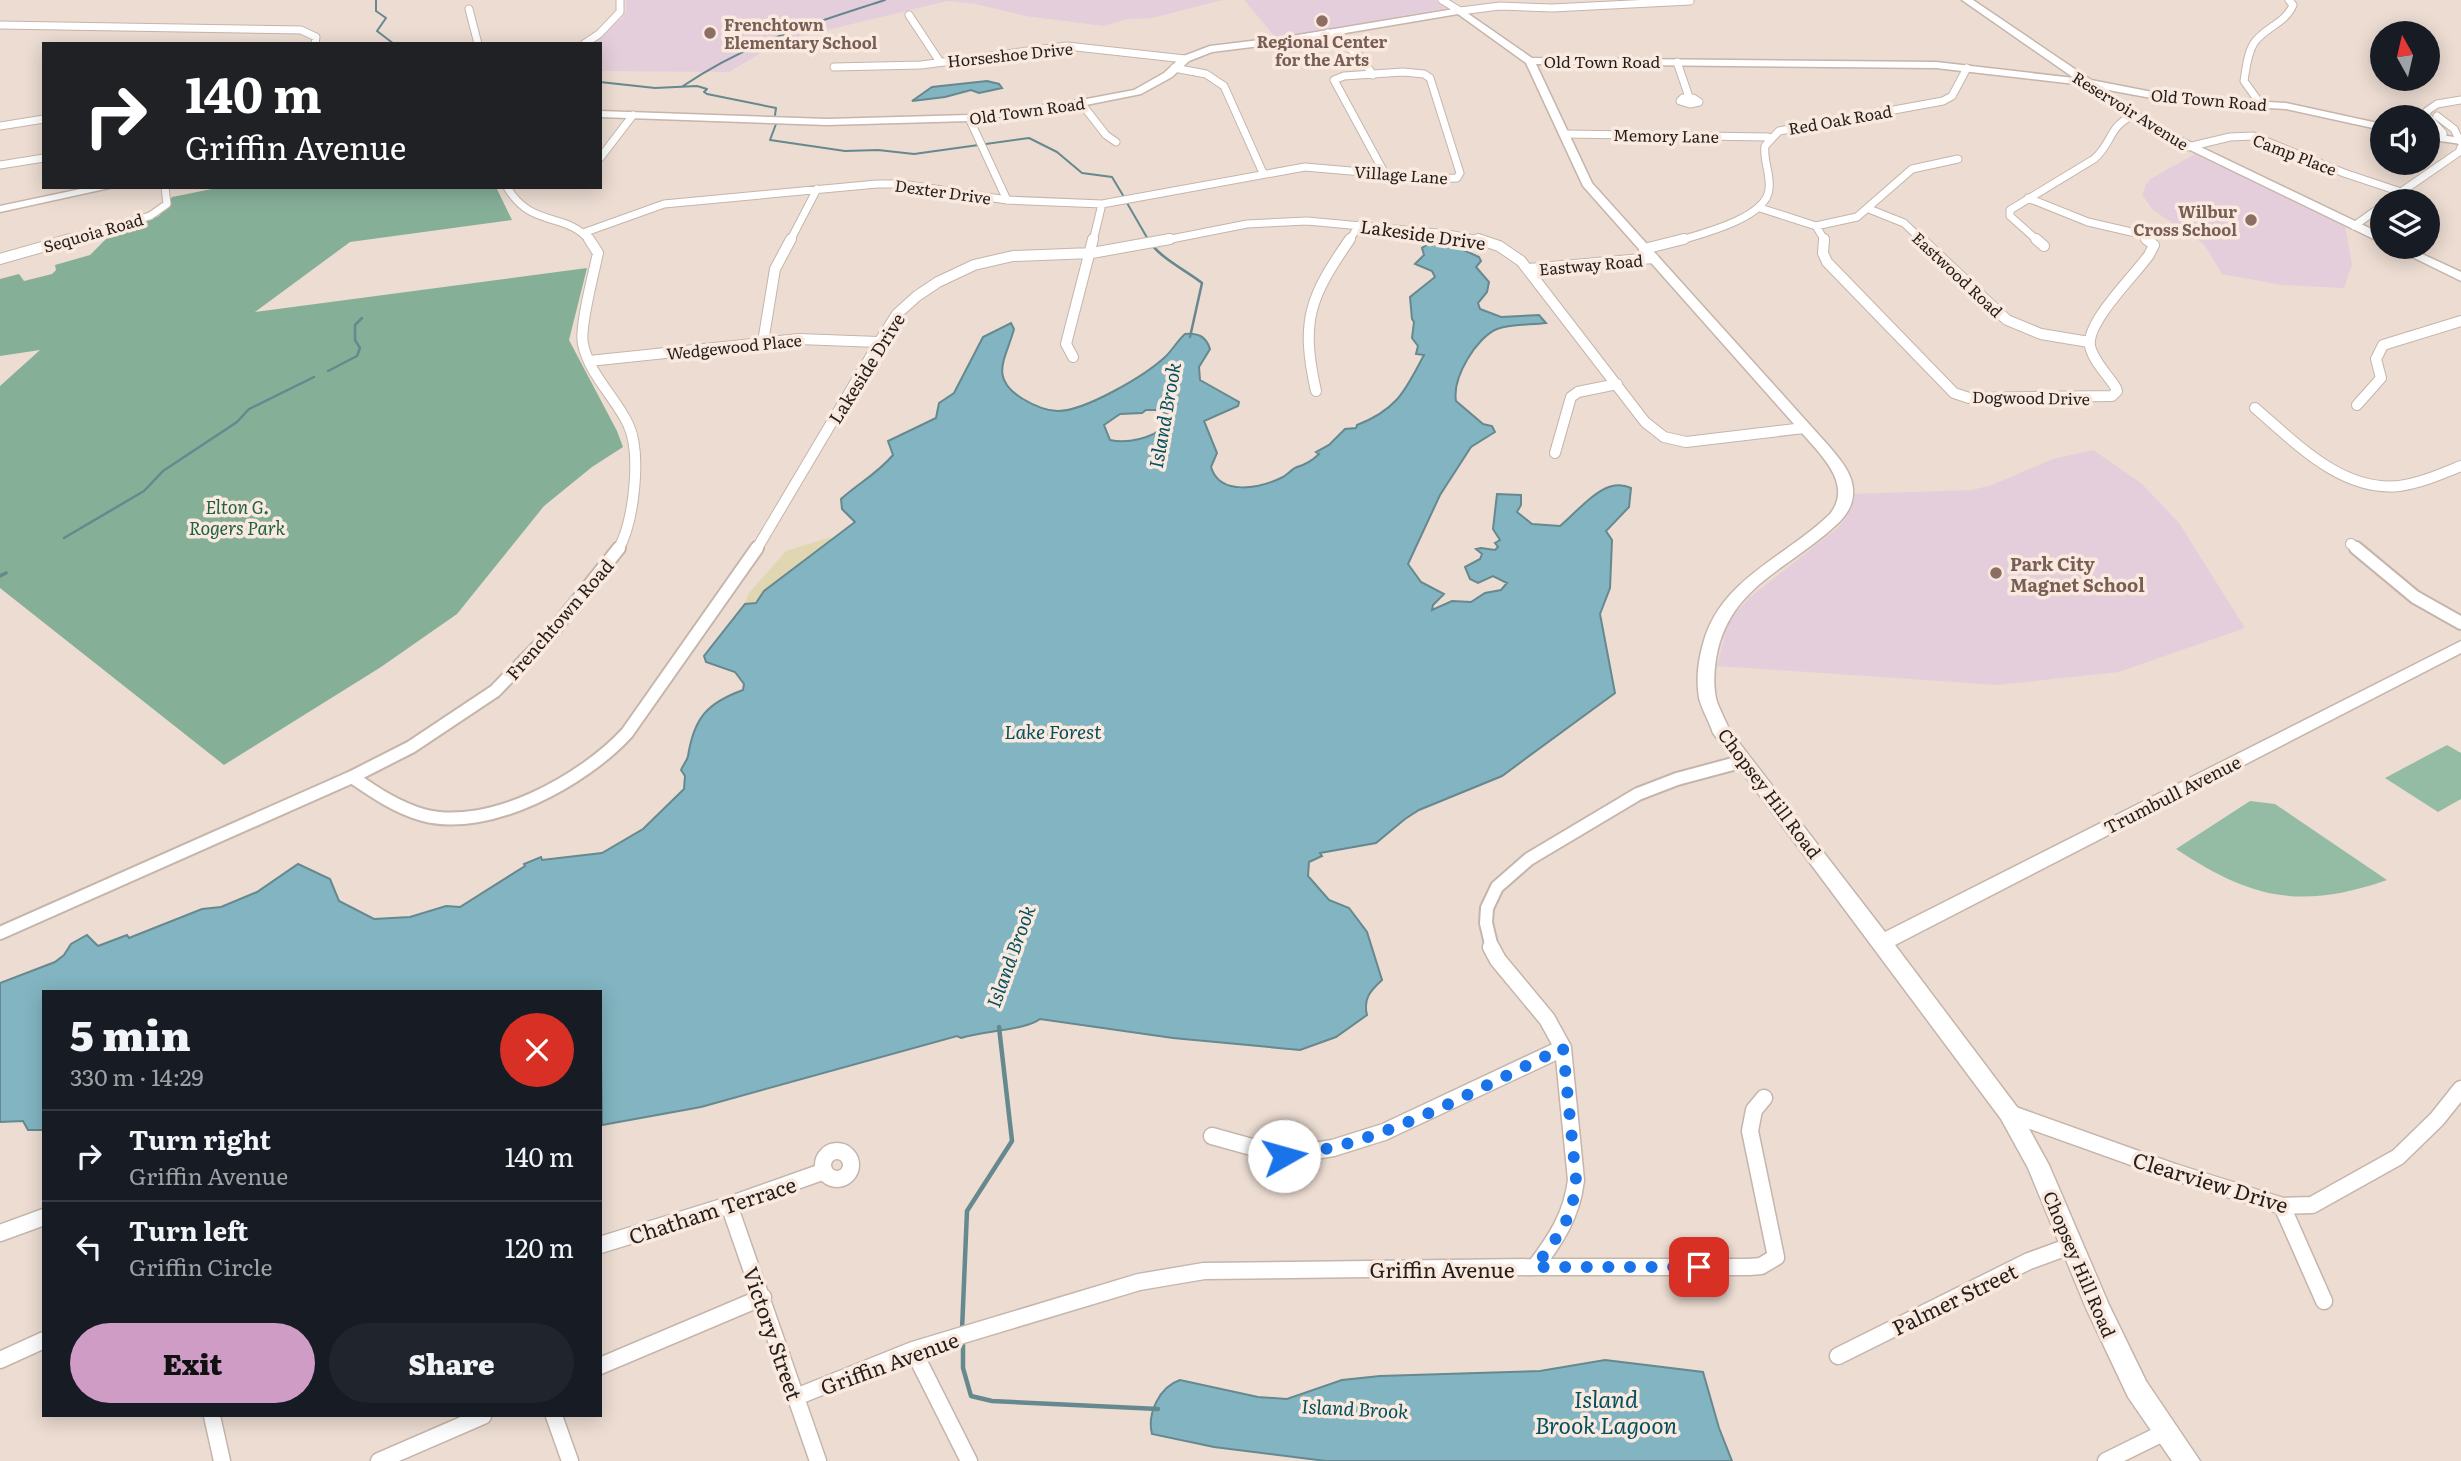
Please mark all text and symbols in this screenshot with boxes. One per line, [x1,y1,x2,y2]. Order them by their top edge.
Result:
place label: Frenchtown Elementary School [724,12,878,54]
marker: Regional Center for the Arts [1314,13,1330,29]
north arrow [2370,21,2440,91]
map controls [2370,21,2440,259]
marker: Frenchtown Elementary School [702,25,718,41]
place label: Regional Center for the Arts [1257,29,1388,71]
street label: Horseshoe Drive [946,35,1074,73]
street label: Old Town Road [1544,49,1660,73]
text: 140 m [185,55,322,128]
street label: Reservoir Avenue [2068,65,2194,155]
icon: right [70,70,161,161]
street label: Old Town Road [2150,82,2268,116]
street label: Old Town Road [968,90,1087,130]
street label: Red Oak Road [1786,98,1894,140]
button: sound [2370,105,2440,175]
text: Griffin Avenue [185,122,406,170]
street label: Memory Lane [1613,122,1719,148]
street label: Camp Place [2250,127,2340,181]
street label: Village Lane [1353,159,1449,189]
street label: Dexter Drive [893,172,993,210]
button: layers [2370,189,2440,259]
place label: Wilbur Cross School [2133,199,2237,241]
street label: Sequoia Road [40,206,146,258]
street label: Lakeside Drive [1359,212,1487,256]
marker: Wilbur Cross School [2243,212,2259,228]
street label: Eastwood Road [1907,226,2009,322]
street label: Eastway Road [1538,247,1644,281]
street label: Lakeside Drive [821,307,911,429]
street label: Wedgewood Place [665,327,803,365]
water label: Island Brook [1141,359,1187,470]
street label: Dogwood Drive [1972,384,2090,410]
park label: Elton G. Rogers Park [189,493,285,541]
place label: Park City Magnet School [2010,550,2145,598]
street label: Frenchtown Road [499,553,619,685]
marker: Park City Magnet School [1988,565,2004,581]
water label: Lake Forest [1004,717,1102,745]
street label: Chopsey Hill Road [1712,722,1828,864]
street label: Trumbull Avenue [2099,748,2245,840]
water label: Island Brook [979,900,1042,1011]
text: 5 min [70,1002,191,1064]
button: close [500,1013,574,1087]
text: 330 m · 14:29 [70,1059,204,1093]
text: Turn right [129,1119,271,1158]
position arrow [1247,1119,1321,1193]
text: 140 m [505,1136,574,1175]
icon: right [70,1137,108,1175]
street label: Clearview Drive [2130,1143,2293,1219]
text: Griffin Avenue [129,1158,288,1192]
street label: Chatham Terrace [624,1167,800,1251]
street label: Chopsey Hill Road [2037,1186,2123,1342]
text: Turn left [129,1210,248,1249]
text: 120 m [505,1227,574,1266]
icon: left [70,1228,108,1266]
pin [1669,1237,1729,1297]
icon: arrive [1680,1248,1718,1286]
text: Griffin Circle [129,1249,272,1283]
street label: Griffin Avenue [1369,1253,1515,1284]
street label: Palmer Street [1886,1254,2022,1342]
street label: Victory Street [737,1262,812,1404]
button: Exit [70,1323,315,1403]
button: Share [329,1323,574,1403]
street label: Griffin Avenue [815,1323,963,1401]
water label: Island Brook Lagoon [1535,1381,1678,1441]
water label: Island Brook [1301,1391,1410,1425]

